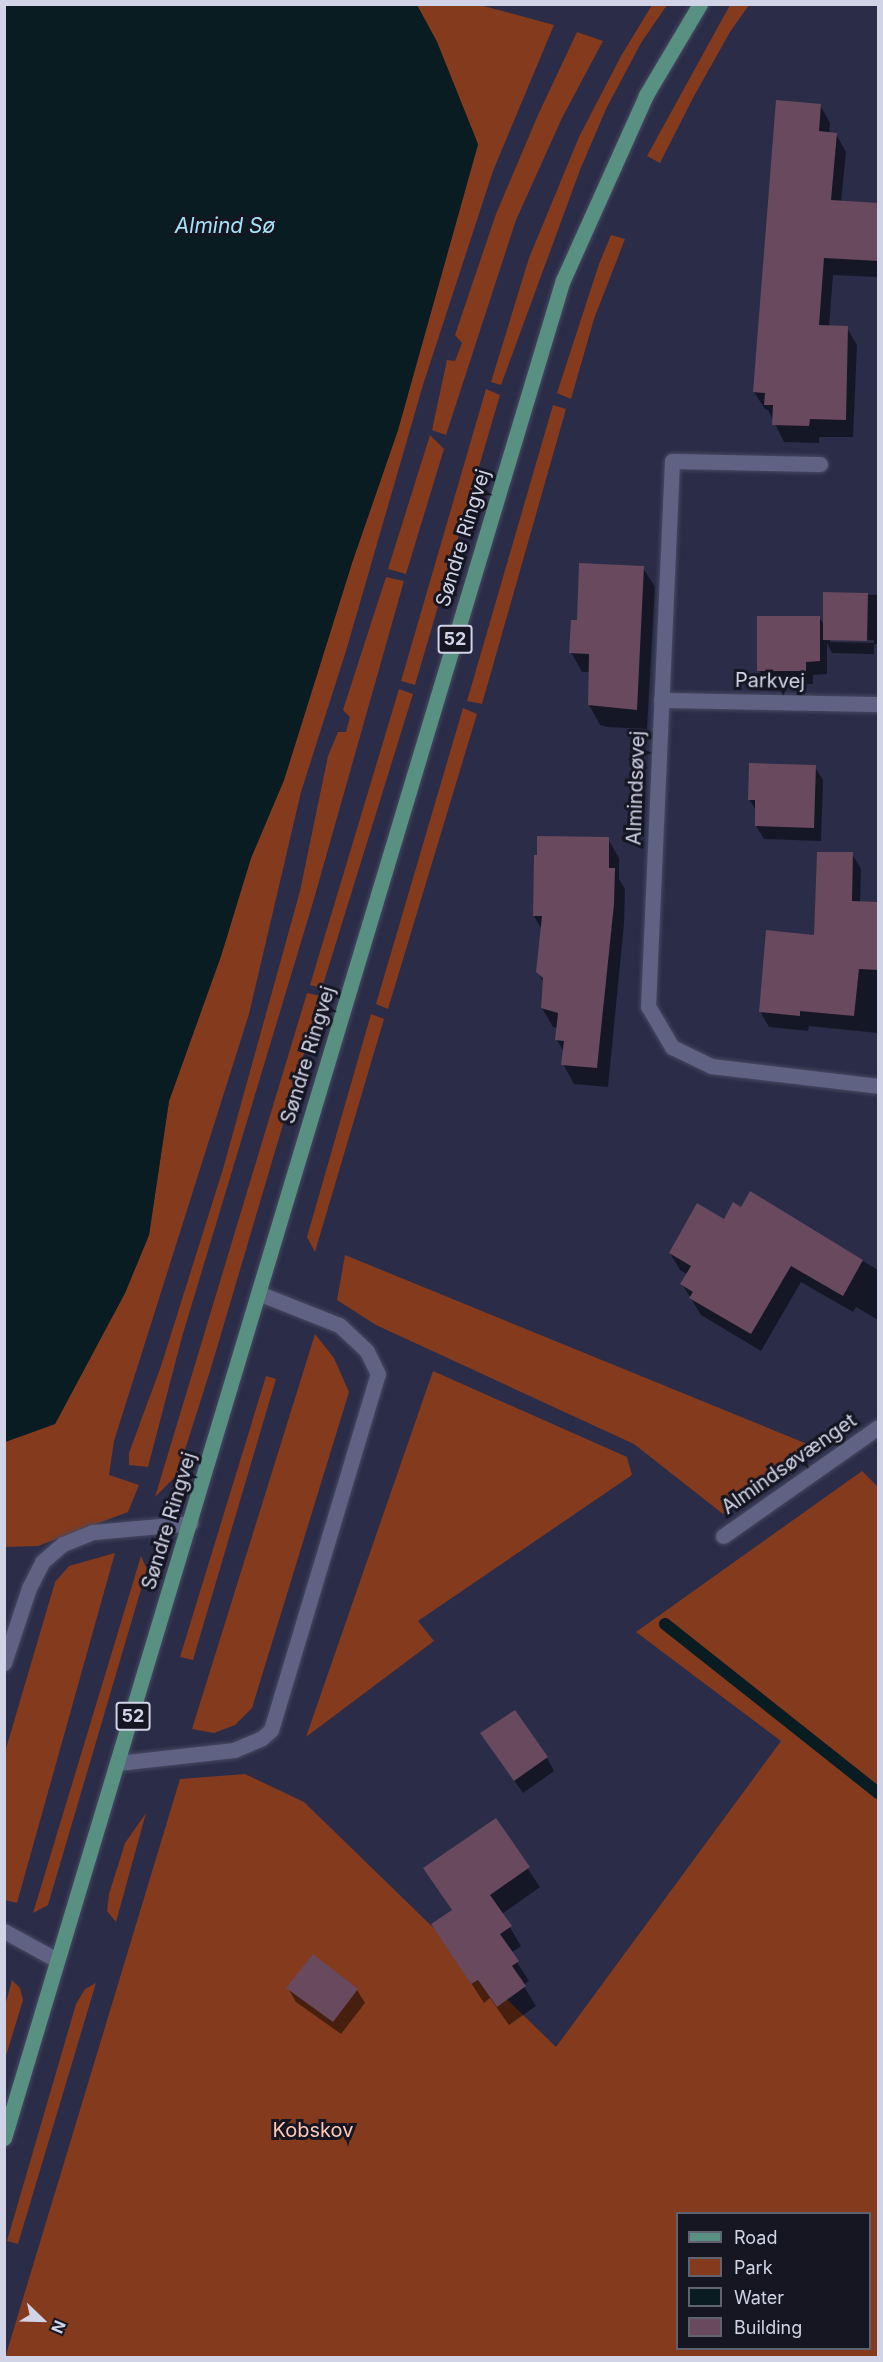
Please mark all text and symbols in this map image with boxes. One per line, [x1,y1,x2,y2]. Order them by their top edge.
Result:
water label: Almind Sø [175,213,275,239]
street label: Søndre Ringvej [431,466,495,610]
road number: 52 [437,624,473,654]
street label: Parkvej [735,668,805,694]
street label: Almindsøvej [622,730,650,846]
street label: Søndre Ringvej [276,983,340,1127]
street label: Almindsøvænget [717,1409,861,1519]
street label: Søndre Ringvej [137,1449,201,1593]
road number: 52 [115,1701,151,1731]
park label: Kobskov [273,2118,353,2142]
legend [676,2212,871,2350]
text: Road [734,2227,777,2248]
text: Park [734,2257,773,2278]
text: Water [734,2287,784,2308]
north arrow [12,2290,72,2350]
text: Building [734,2317,802,2338]
text: N [47,2318,70,2337]

